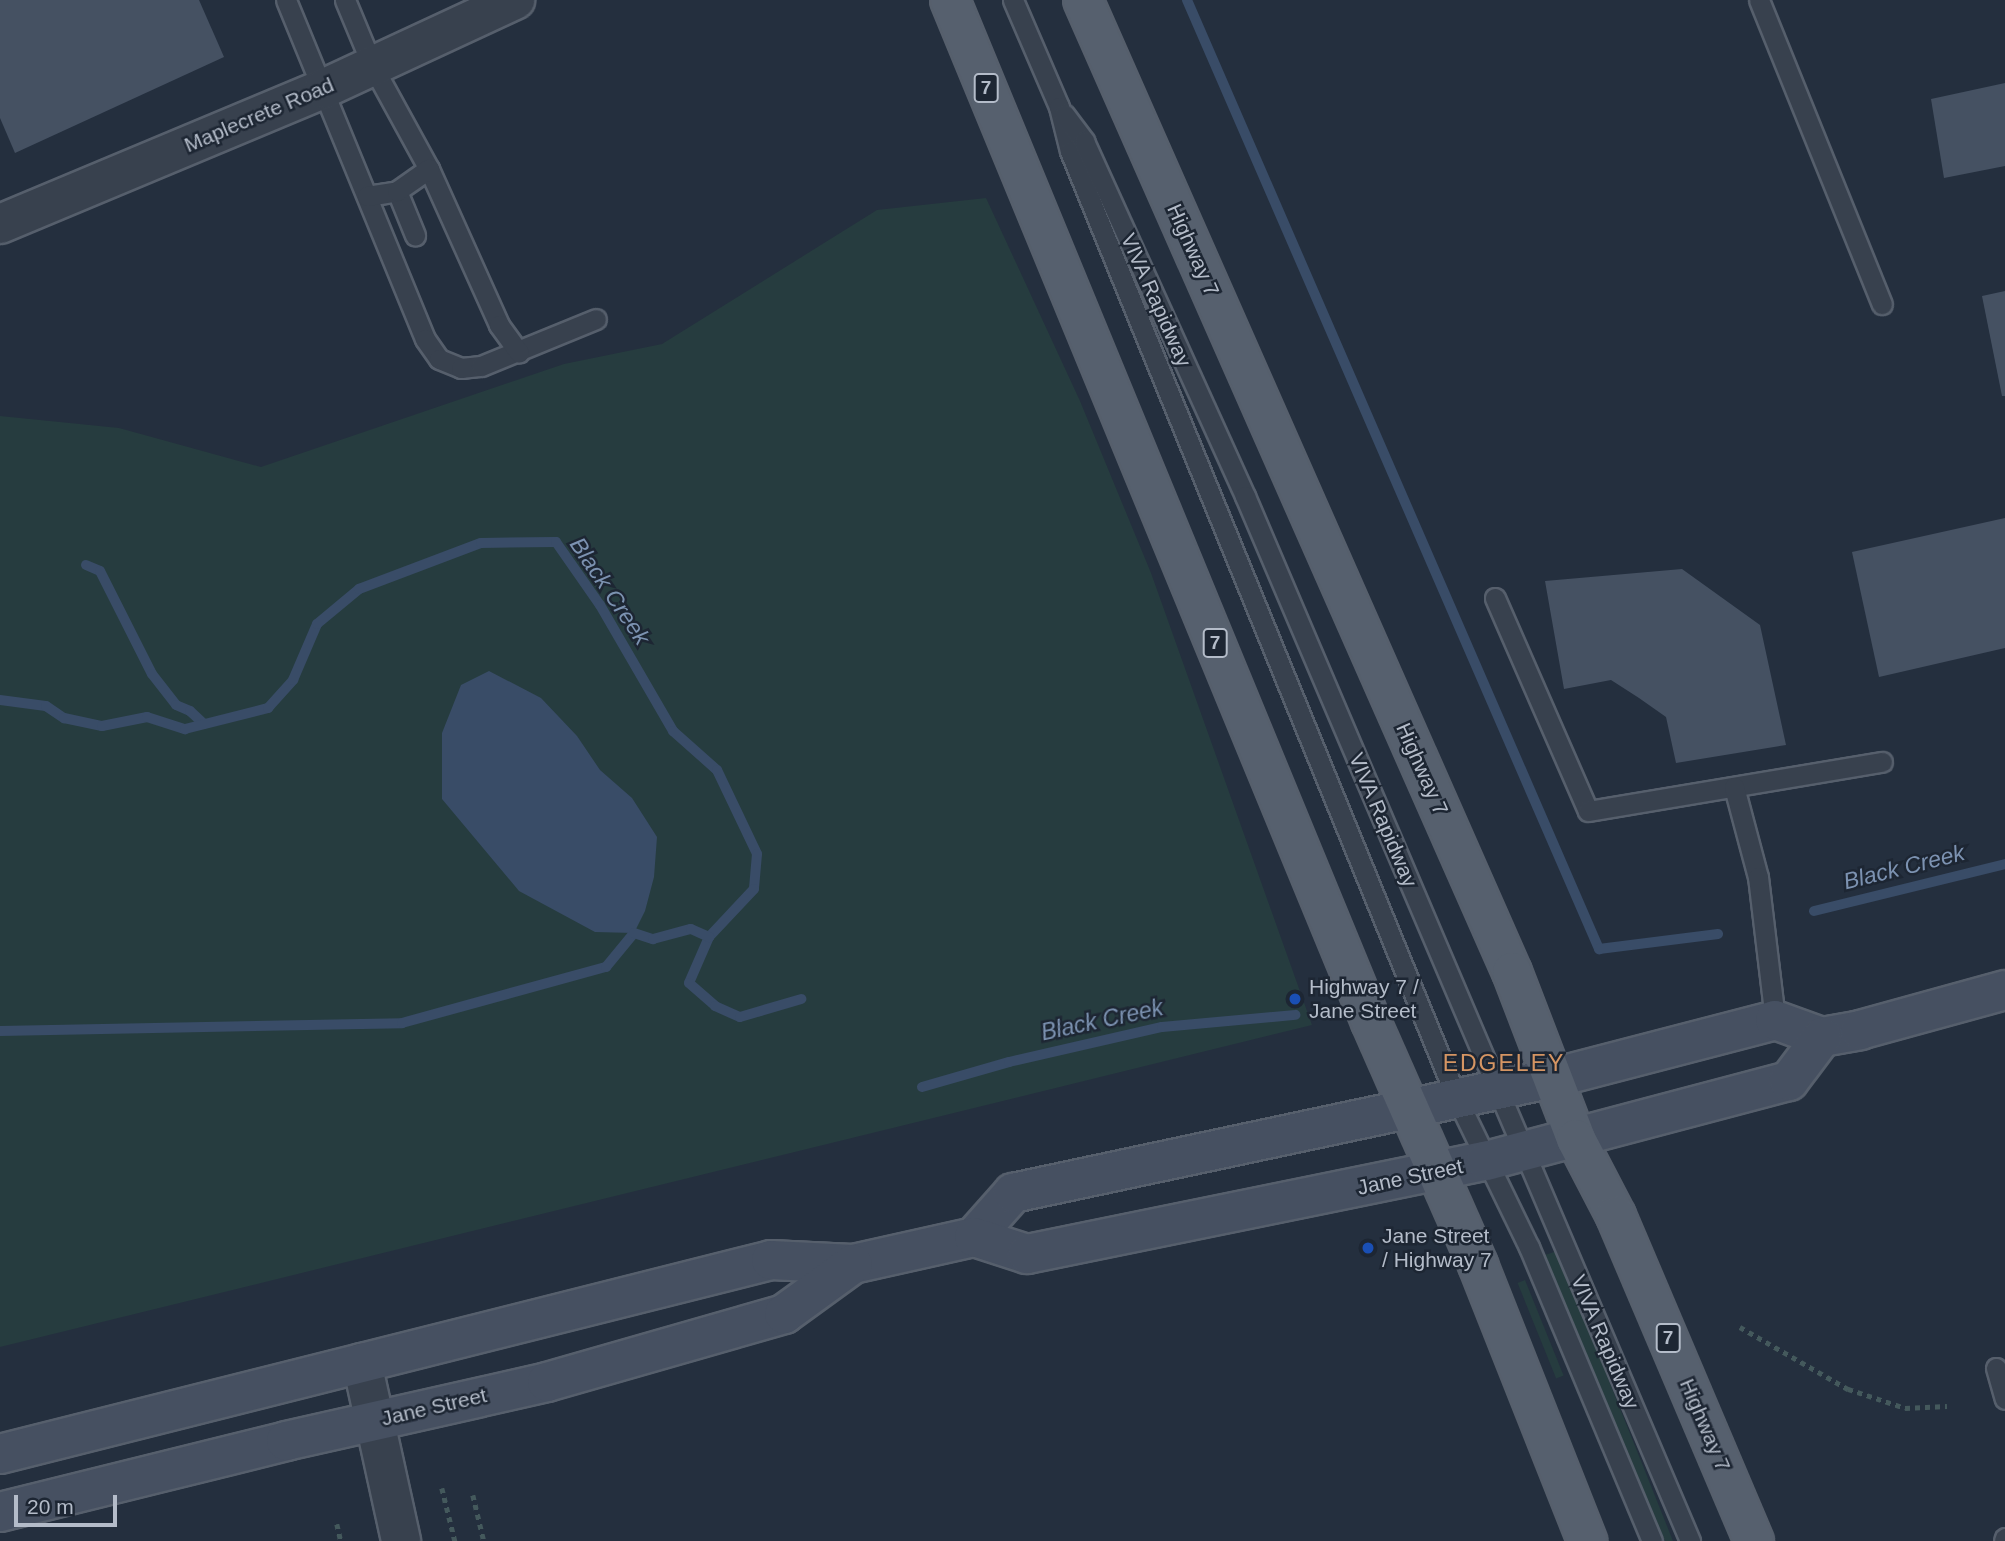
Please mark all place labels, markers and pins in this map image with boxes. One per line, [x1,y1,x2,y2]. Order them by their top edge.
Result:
place label: Highway 7 / Jane Street [1309,974,1419,1024]
marker: Highway 7 / Jane Street [1287,991,1303,1007]
place label: Jane Street / Highway 7 [1382,1223,1492,1273]
marker: Jane Street / Highway 7 [1360,1240,1376,1256]

